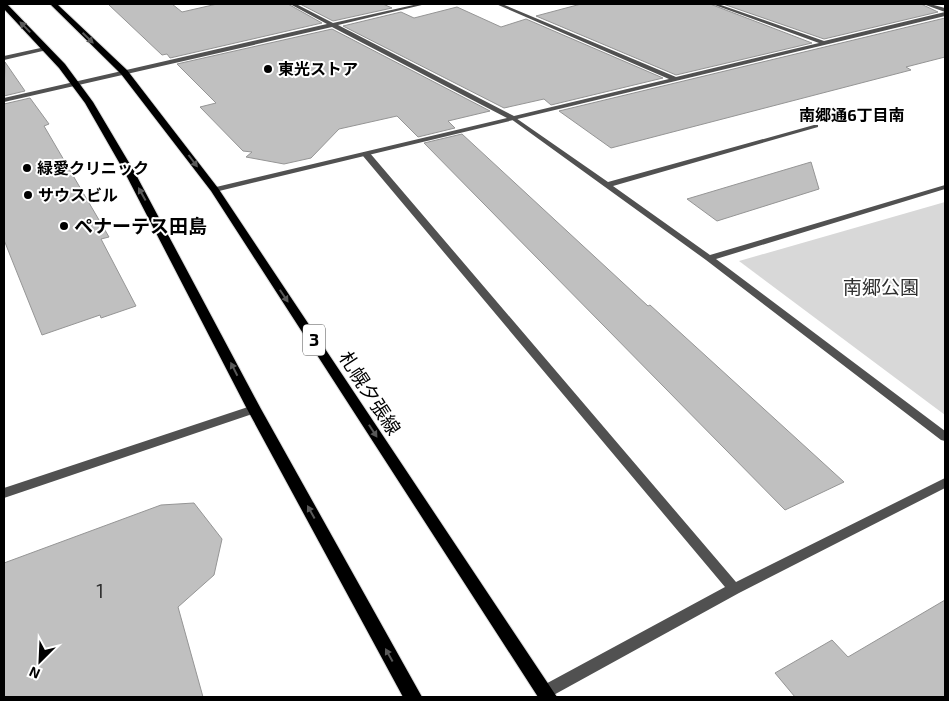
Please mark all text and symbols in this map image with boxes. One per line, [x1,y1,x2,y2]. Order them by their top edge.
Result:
one-way arrow [19,21,31,33]
one-way arrow [82,32,94,44]
place label: 東光ストア [278,59,358,78]
marker: 東光ストア [262,63,274,75]
district label: 南郷通6丁目南 [799,105,905,124]
one-way arrow [188,154,198,168]
place label: 緑愛クリニック [37,158,149,177]
marker: 緑愛クリニック [21,162,33,174]
place label: サウスビル [38,185,118,204]
one-way arrow [138,187,146,202]
marker: サウスビル [22,189,34,201]
place label: ペナーテス田島 [74,214,207,237]
marker: ペナーテス田島 [58,220,70,232]
park label: 南郷公園 [843,275,919,298]
one-way arrow [279,289,289,302]
road number: 3 [303,324,325,356]
street label: 札幌夕張線 [335,347,406,439]
one-way arrow [230,362,238,376]
one-way arrow [368,425,378,438]
one-way arrow [307,505,315,519]
house number: 1 [96,579,104,602]
north arrow [15,636,65,686]
one-way arrow [385,647,393,662]
text: N [26,664,43,683]

